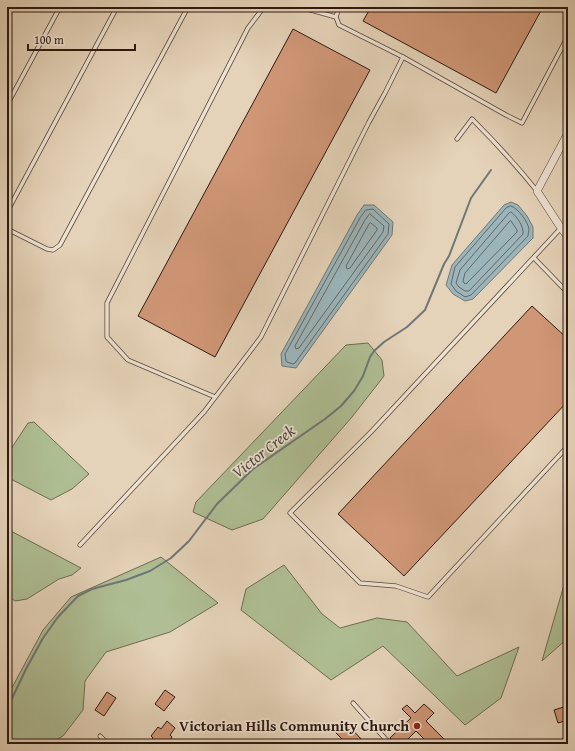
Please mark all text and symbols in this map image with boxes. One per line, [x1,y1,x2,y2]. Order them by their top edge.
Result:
scale bar [28,26,135,52]
text: 100 m [34,31,64,48]
water label: Victor Creek [226,418,300,484]
place label: Victorian Hills Community Church [179,715,409,736]
marker: Victorian Hills Community Church [412,721,422,731]

